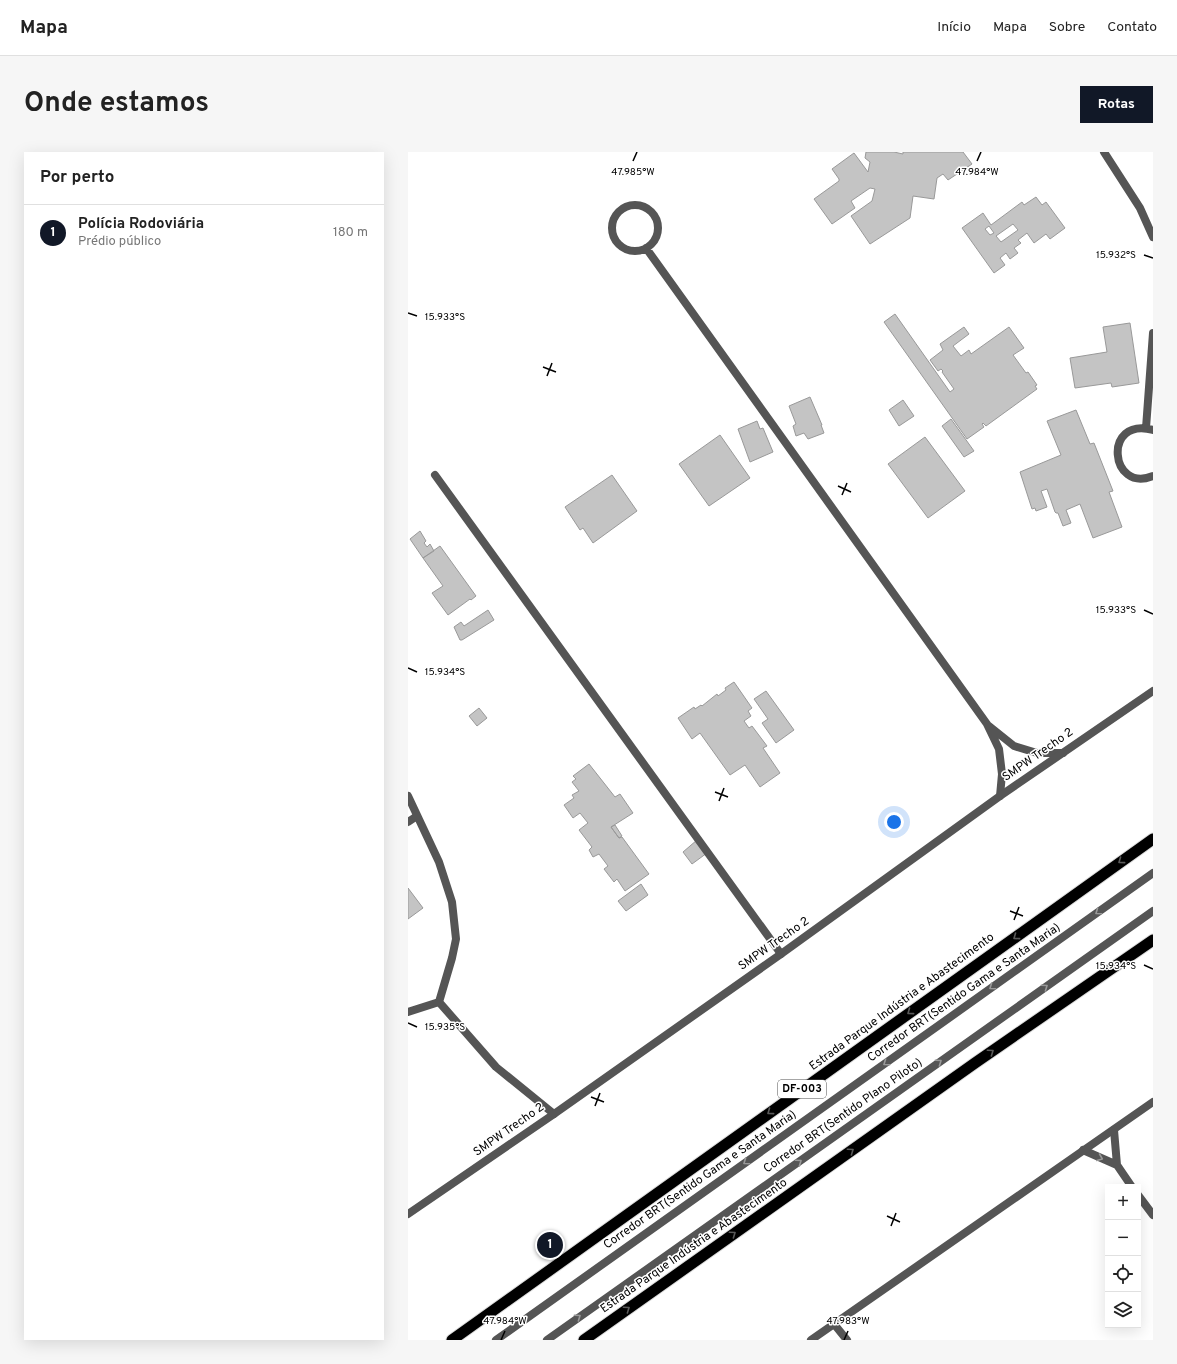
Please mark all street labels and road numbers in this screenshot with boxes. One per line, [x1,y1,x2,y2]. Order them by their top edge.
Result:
street label: SMPW Trecho 2 [999,725,1077,785]
street label: SMPW Trecho 2 [735,914,813,974]
street label: Corredor BRT(Sentido Gama e Santa Maria) [864,920,1064,1066]
street label: Estrada Parque Indústria e Abastecimento [806,929,998,1075]
street label: Corredor BRT(Sentido Plano Piloto) [760,1055,926,1177]
road number: DF-003 [778,1080,826,1098]
street label: SMPW Trecho 2 [470,1100,548,1160]
street label: Corredor BRT(Sentido Gama e Santa Maria) [600,1107,800,1253]
street label: Estrada Parque Indústria e Abastecimento [597,1175,791,1317]

